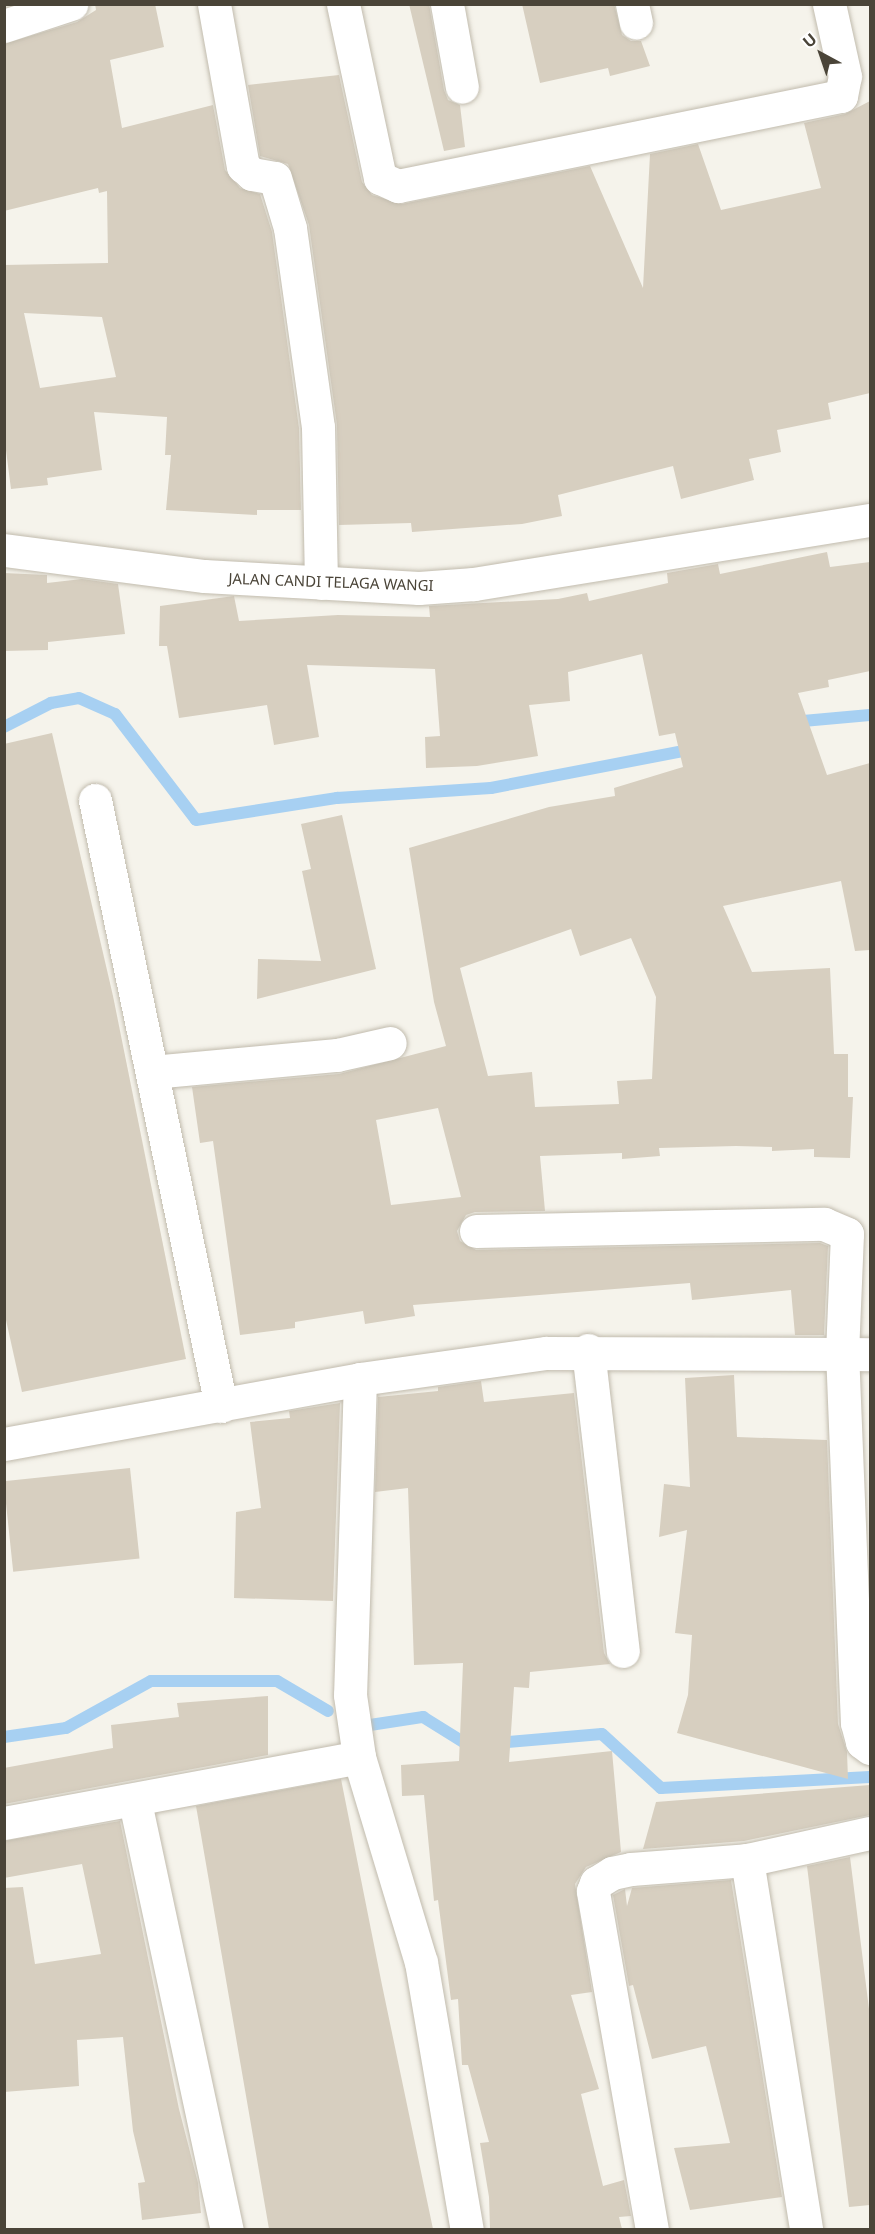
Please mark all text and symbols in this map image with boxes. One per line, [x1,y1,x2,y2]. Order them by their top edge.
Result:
north arrow [791,24,851,84]
text: U [798,28,821,53]
street label: JALAN CANDI TELAGA WANGI [228,569,434,595]

